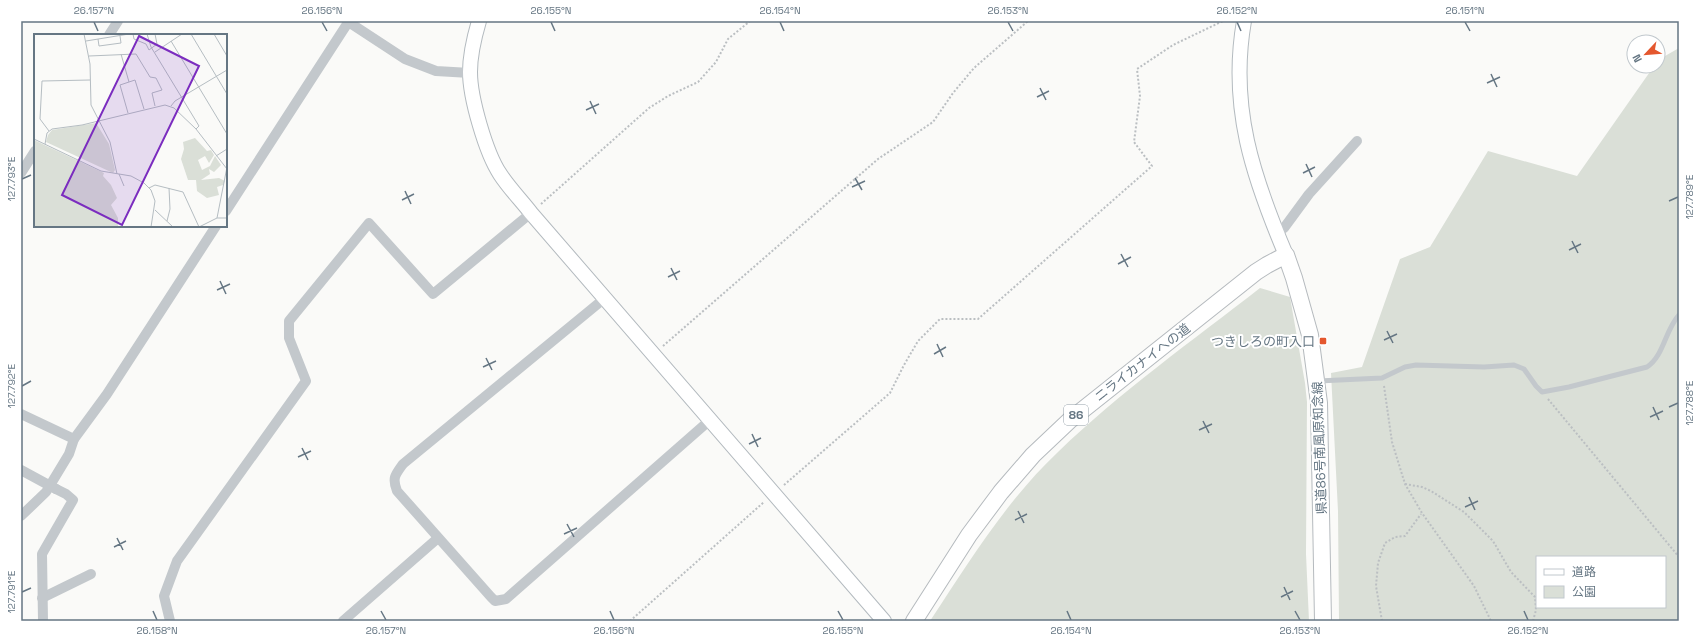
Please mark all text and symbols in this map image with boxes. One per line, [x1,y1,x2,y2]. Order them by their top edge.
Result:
text: 26.157°N [74,4,114,17]
text: 26.156°N [301,4,343,17]
text: 26.155°N [531,4,571,17]
text: 26.154°N [759,4,801,17]
text: 26.153°N [988,4,1028,17]
text: 26.152°N [1217,4,1257,17]
text: 26.151°N [1446,4,1484,17]
inset map [34,34,227,227]
north arrow [1626,34,1666,74]
text: N [1629,52,1645,65]
text: 127.793°E [5,156,18,201]
text: 127.789°E [1683,174,1696,219]
street label: ニライカナイへの道 [1091,320,1194,405]
place label: つきしろの町入口 [1211,333,1315,350]
marker: つきしろの町入口 [1318,336,1328,346]
text: 127.792°E [5,363,18,408]
text: 127.788°E [1683,380,1696,425]
street label: 県道86号南風原知念線 [1309,381,1330,515]
road number: 86 [1064,405,1088,425]
legend [1536,556,1666,608]
text: 道路 [1572,564,1596,580]
text: 127.791°E [5,570,18,613]
text: 公園 [1572,584,1596,600]
text: 26.158°N [136,624,178,637]
text: 26.157°N [366,624,406,637]
text: 26.156°N [593,624,635,637]
text: 26.155°N [823,624,863,637]
text: 26.154°N [1050,624,1092,637]
text: 26.153°N [1280,624,1320,637]
text: 26.152°N [1508,624,1548,637]

